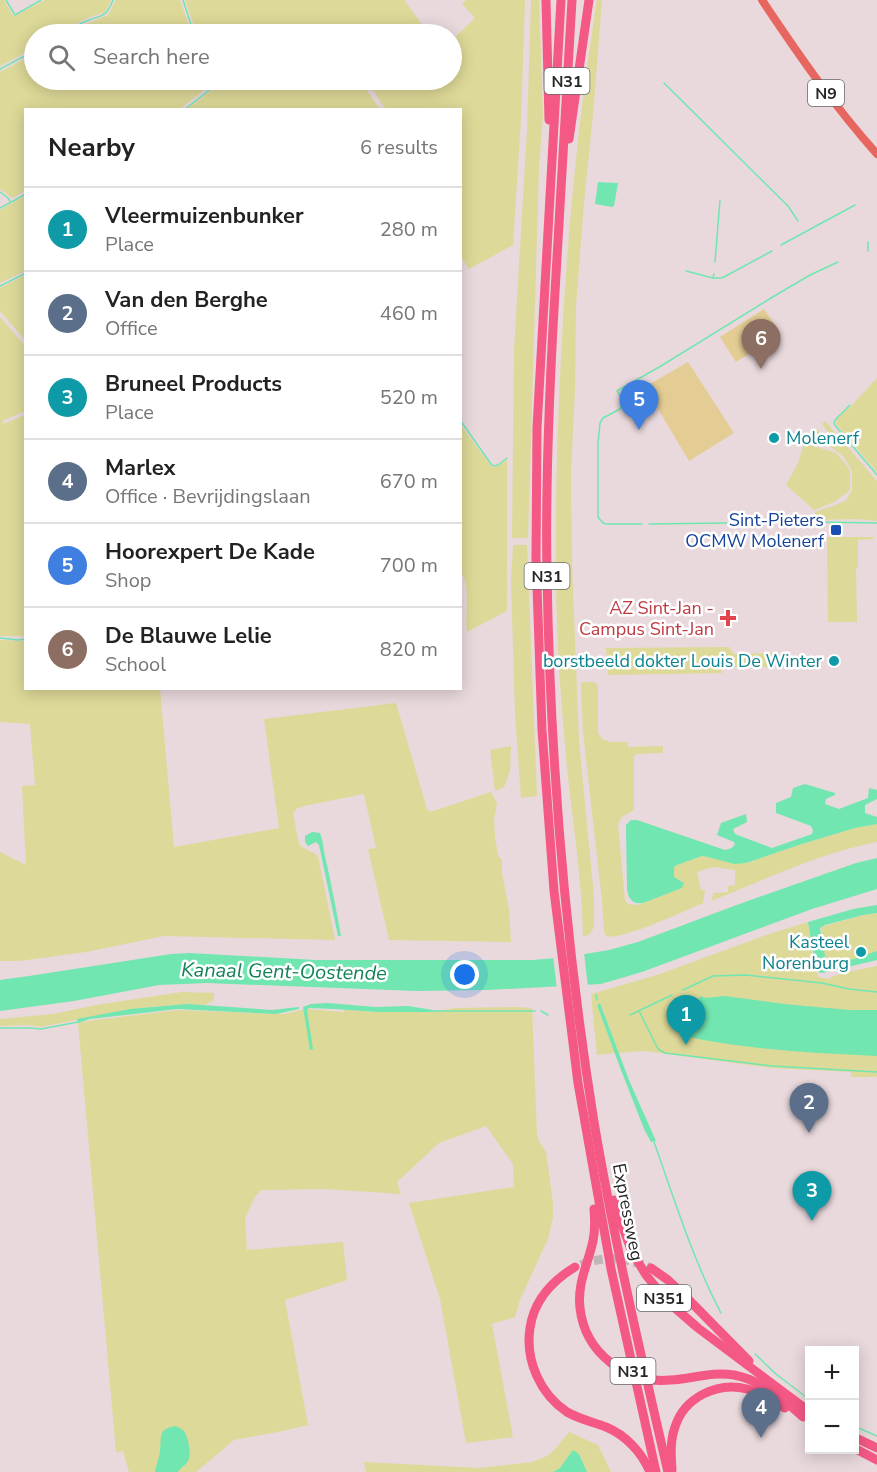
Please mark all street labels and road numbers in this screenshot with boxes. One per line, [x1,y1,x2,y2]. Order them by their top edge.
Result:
road number: N31 [544,68,590,94]
road number: N9 [808,80,844,106]
road number: N31 [524,563,570,589]
street label: Expressweg [607,1161,649,1263]
road number: N351 [637,1285,691,1311]
road number: N31 [610,1358,656,1384]

